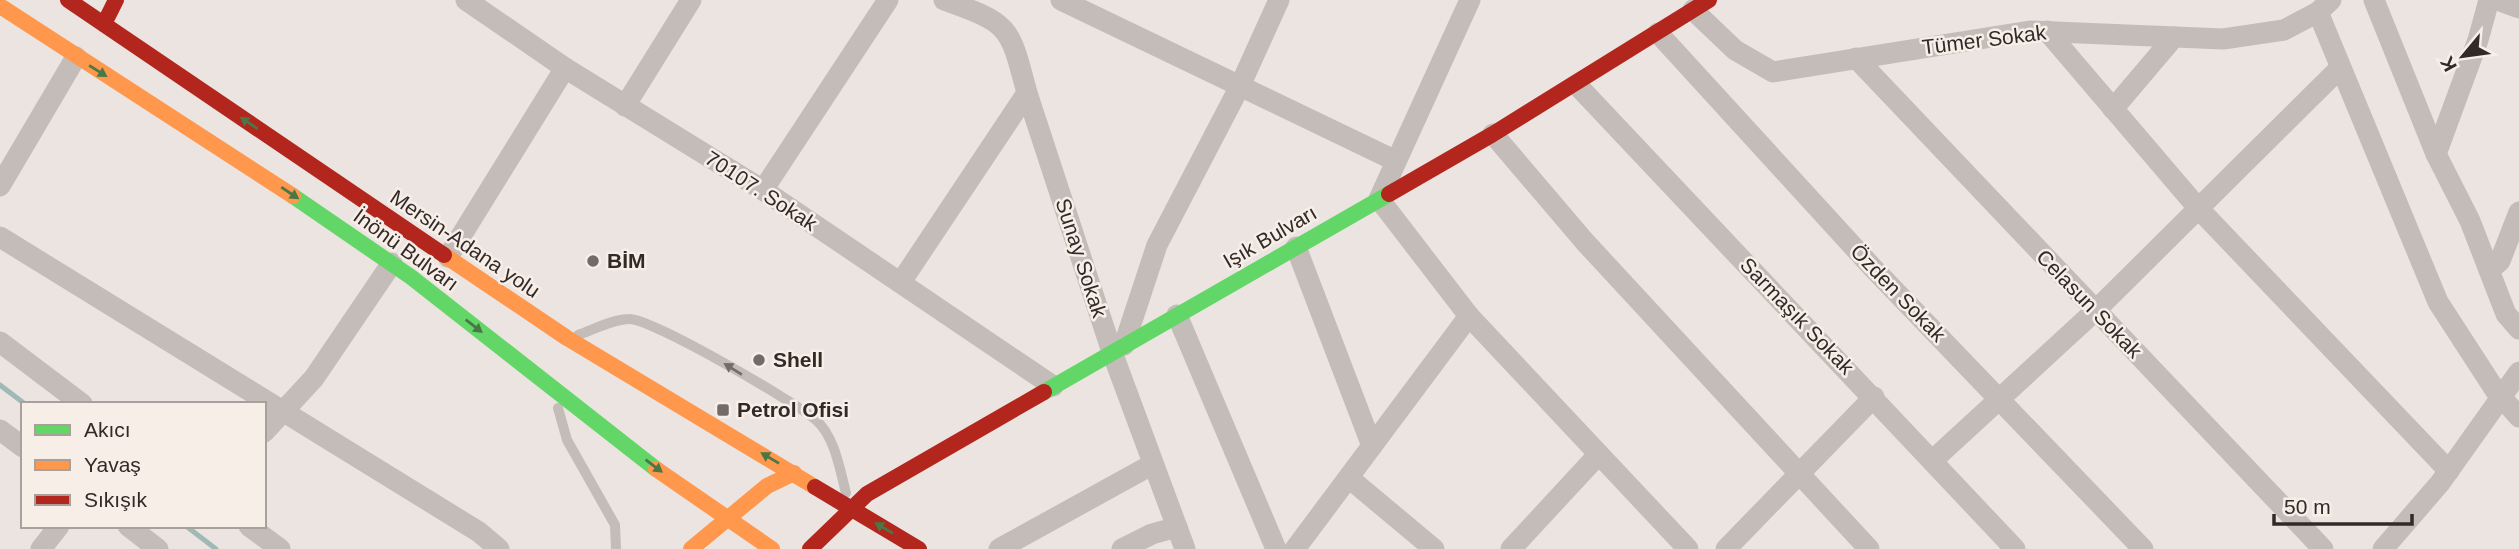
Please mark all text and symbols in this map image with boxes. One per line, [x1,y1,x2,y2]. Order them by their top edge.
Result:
street label: Tümer Sokak [1921,20,2048,59]
north arrow [2428,21,2498,91]
text: K [2436,53,2461,75]
one-way arrow [88,64,107,77]
one-way arrow [240,116,258,130]
street label: 70107. Sokak [701,146,822,235]
street label: Mersin-Adana yolu [386,185,544,302]
one-way arrow [280,186,299,199]
street label: Sunay Sokak [1051,195,1112,321]
street label: Işık Bulvarı [1219,201,1320,272]
street label: İnönü Bulvarı [349,204,463,295]
street label: Özden Sokak [1846,239,1951,346]
street label: Celasun Sokak [2032,245,2147,363]
place label: BİM [607,249,646,272]
marker: BİM [585,253,601,269]
street label: Sarmaşık Sokak [1736,253,1859,379]
one-way arrow [464,319,482,334]
place label: Shell [773,348,823,371]
marker: Shell [751,352,767,368]
one-way arrow [723,363,743,376]
place label: Petrol Ofisi [737,398,849,421]
legend [21,402,266,528]
marker: Petrol Ofisi [715,402,731,418]
text: Akıcı [84,418,131,441]
one-way arrow [760,452,779,464]
text: Yavaş [84,453,141,476]
one-way arrow [644,458,662,473]
scale bar [2274,482,2412,526]
text: Sıkışık [84,488,148,511]
text: 50 m [2284,495,2331,518]
one-way arrow [874,521,893,534]

